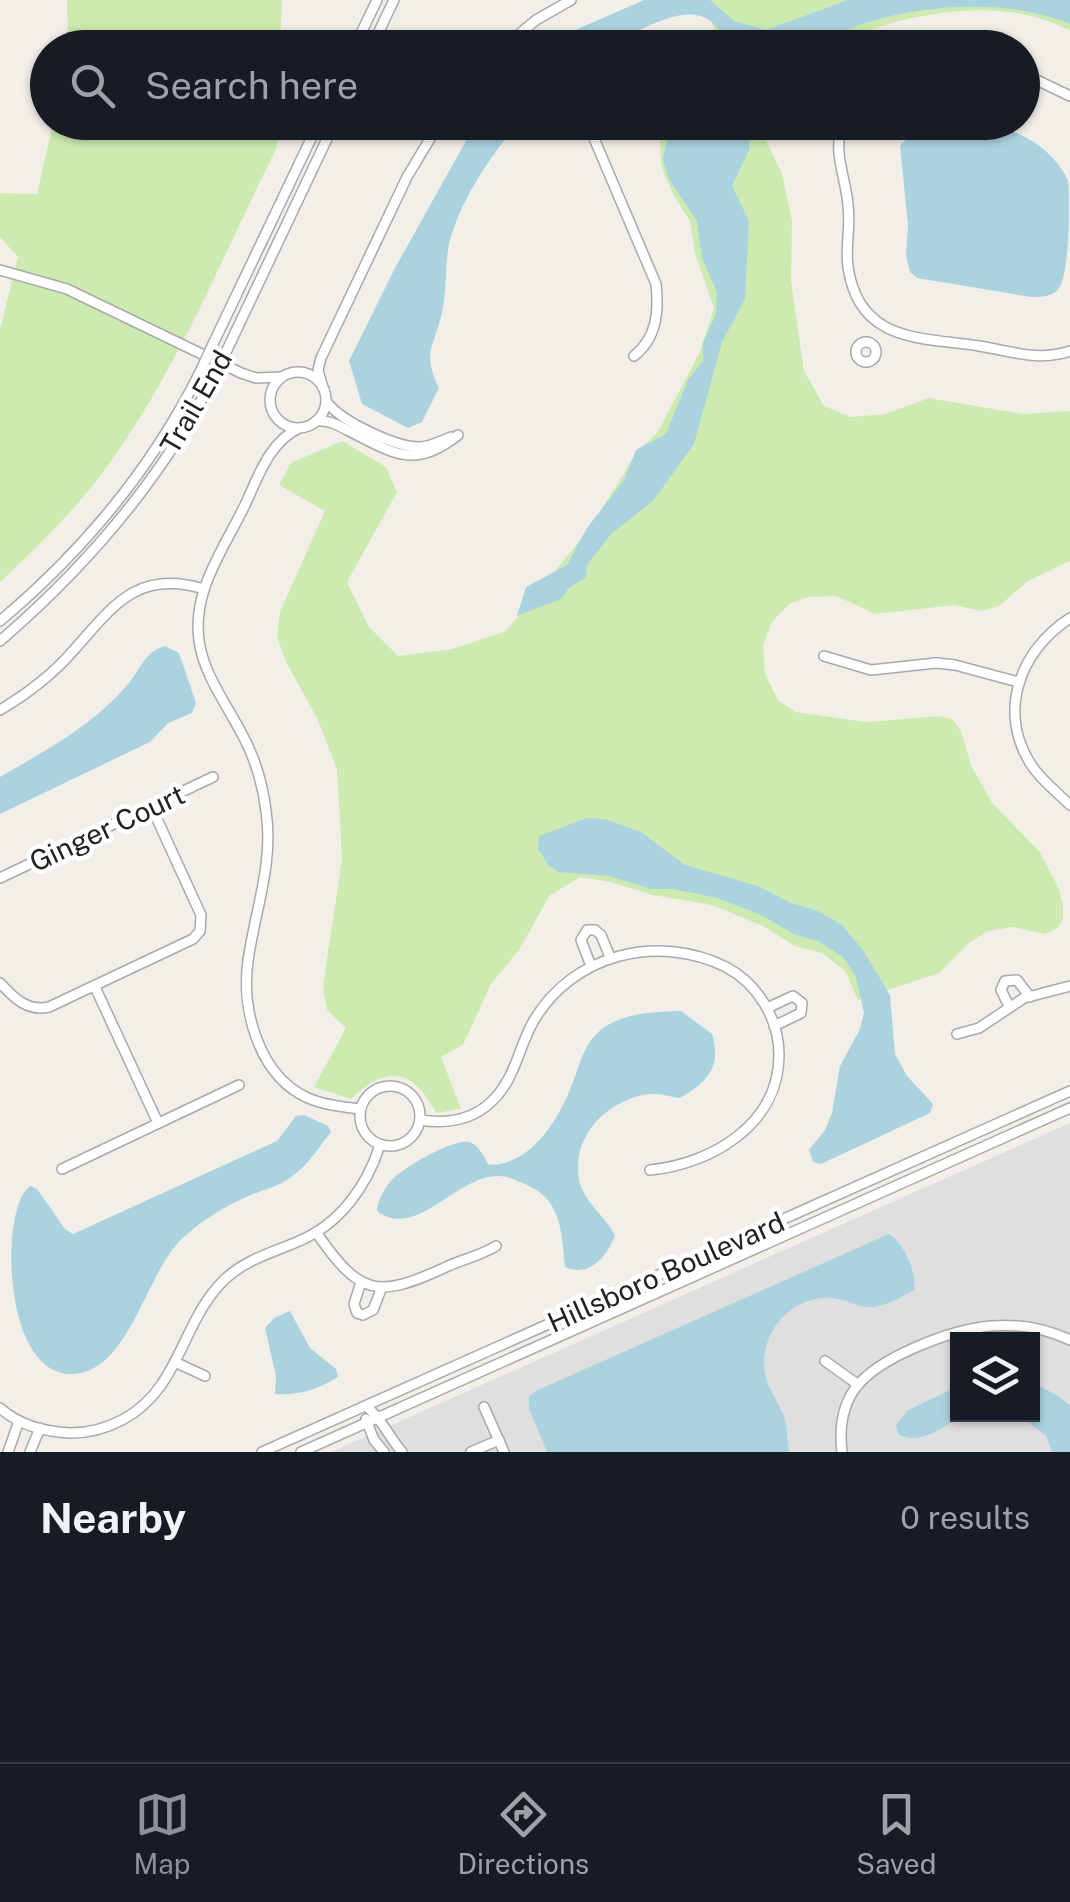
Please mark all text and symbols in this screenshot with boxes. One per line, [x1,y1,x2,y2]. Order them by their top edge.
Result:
search box [30,30,1040,140]
icon: search [65,58,120,113]
text: Search here [145,63,358,108]
street label: Trail End [153,344,238,459]
street label: Ginger Court [24,777,190,878]
street label: Hillsboro Boulevard [542,1204,789,1339]
map controls [950,1332,1040,1422]
button: layers [950,1332,1040,1422]
text: Nearby [40,1493,186,1542]
text: 0 results [900,1499,1030,1536]
tab: Map [134,1787,190,1880]
tab: Directions [458,1787,589,1880]
tab: Saved [856,1787,936,1880]

